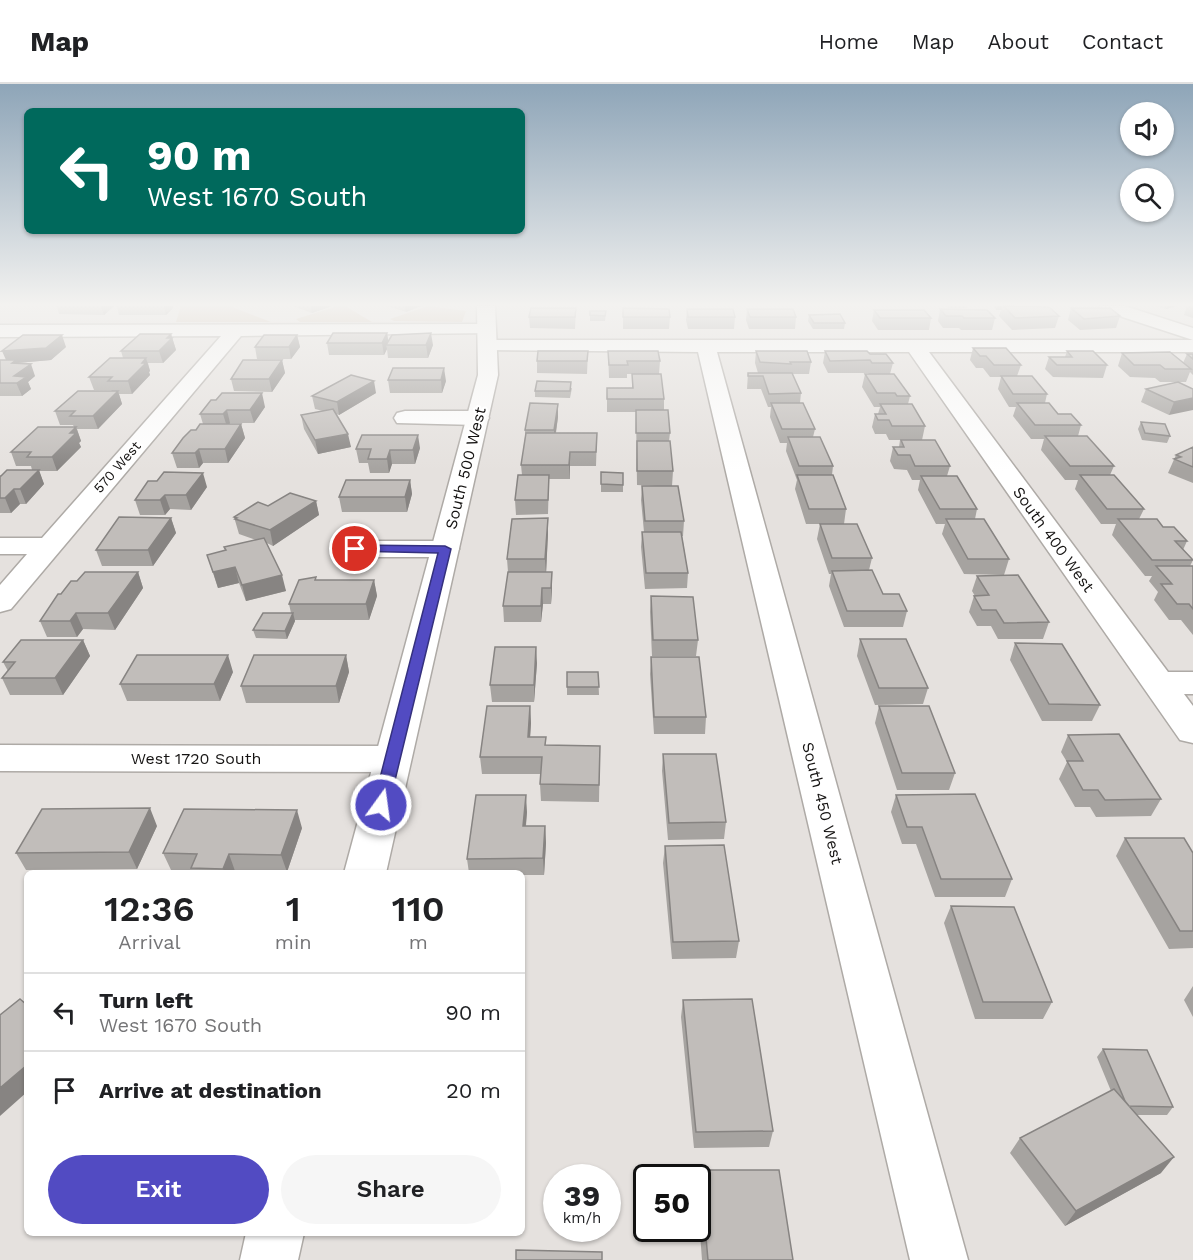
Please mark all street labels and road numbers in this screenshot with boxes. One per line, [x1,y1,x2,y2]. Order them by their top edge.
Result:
street label: South 500 West [441,405,490,531]
street label: 570 West [90,438,144,496]
street label: South 400 West [1009,483,1098,596]
street label: South 450 West [798,740,847,866]
street label: West 1720 South [131,749,261,768]

